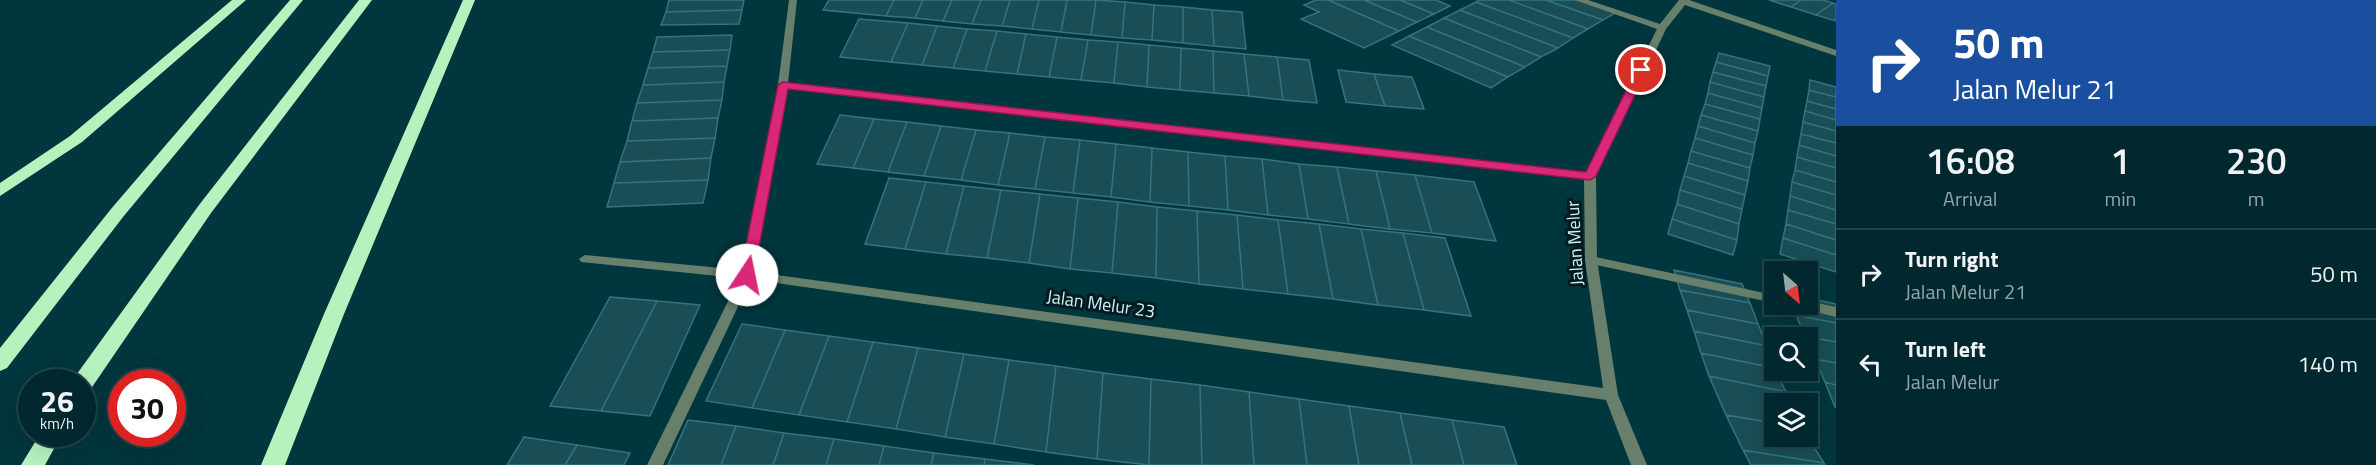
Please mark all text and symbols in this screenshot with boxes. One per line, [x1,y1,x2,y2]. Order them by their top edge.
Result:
text: 50 m [1953,10,2045,74]
icon: right [1854,24,1932,102]
pin [1615,44,1666,95]
icon: arrive [1624,53,1657,86]
text: Jalan Melur 21 [1953,68,2117,109]
text: 16:08 [1926,133,2015,188]
text: 1 [2110,133,2130,188]
text: 230 [2226,133,2286,188]
text: Arrival [1943,183,1997,214]
text: min [2104,183,2136,214]
text: m [2248,183,2264,214]
street label: Jalan Melur [1559,200,1590,286]
text: Turn right [1905,242,1999,276]
position arrow [715,243,779,307]
text: 50 m [2310,257,2358,291]
icon: right [1854,258,1887,291]
north arrow [1764,261,1818,315]
map controls [1764,261,1818,447]
text: Jalan Melur 21 [1905,276,2026,307]
street label: Jalan Melur 23 [1045,283,1157,324]
button: search [1764,327,1818,381]
text: Turn left [1905,332,1986,366]
text: 140 m [2298,347,2358,381]
icon: left [1854,348,1887,381]
text: Jalan Melur [1905,366,2000,397]
speed limit sign: 30 [108,369,186,447]
text: 26 [40,378,74,424]
button: layers [1764,393,1818,447]
text: km/h [40,412,74,435]

